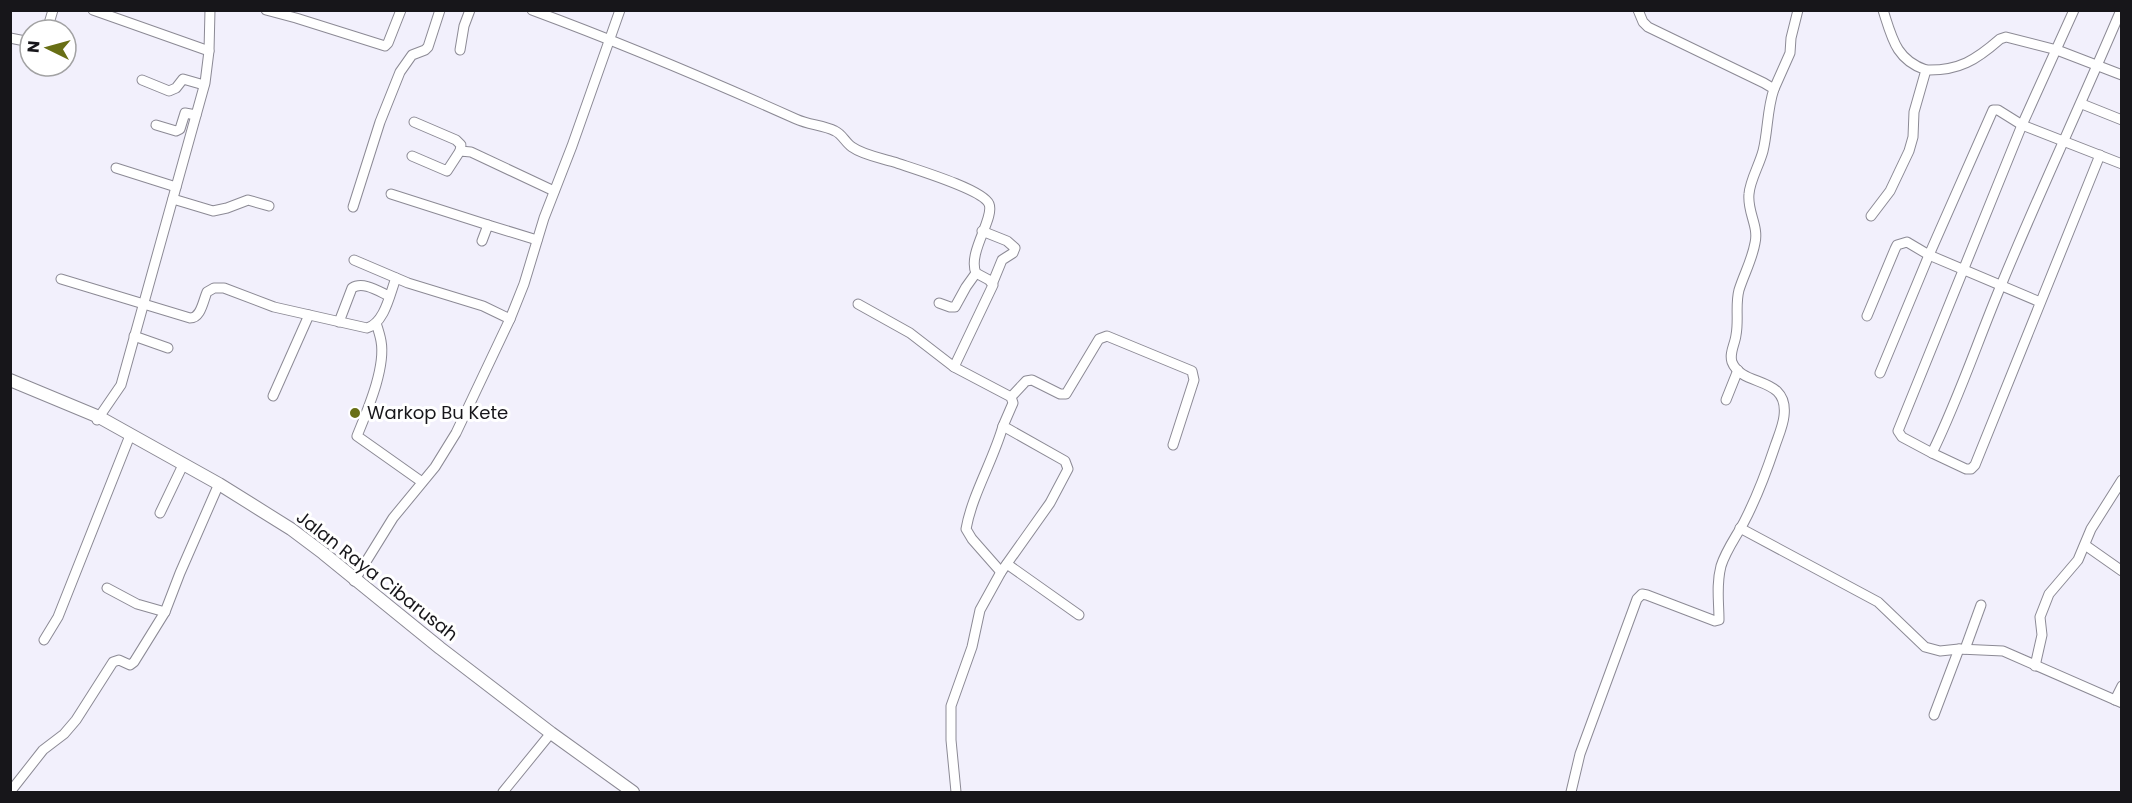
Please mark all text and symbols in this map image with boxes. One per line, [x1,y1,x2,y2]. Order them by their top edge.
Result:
north arrow [18,18,78,78]
text: N [22,40,46,54]
place label: Warkop Bu Kete [367,400,508,425]
marker: Warkop Bu Kete [348,406,362,420]
street label: Jalan Raya Cibarusah [291,505,463,647]

